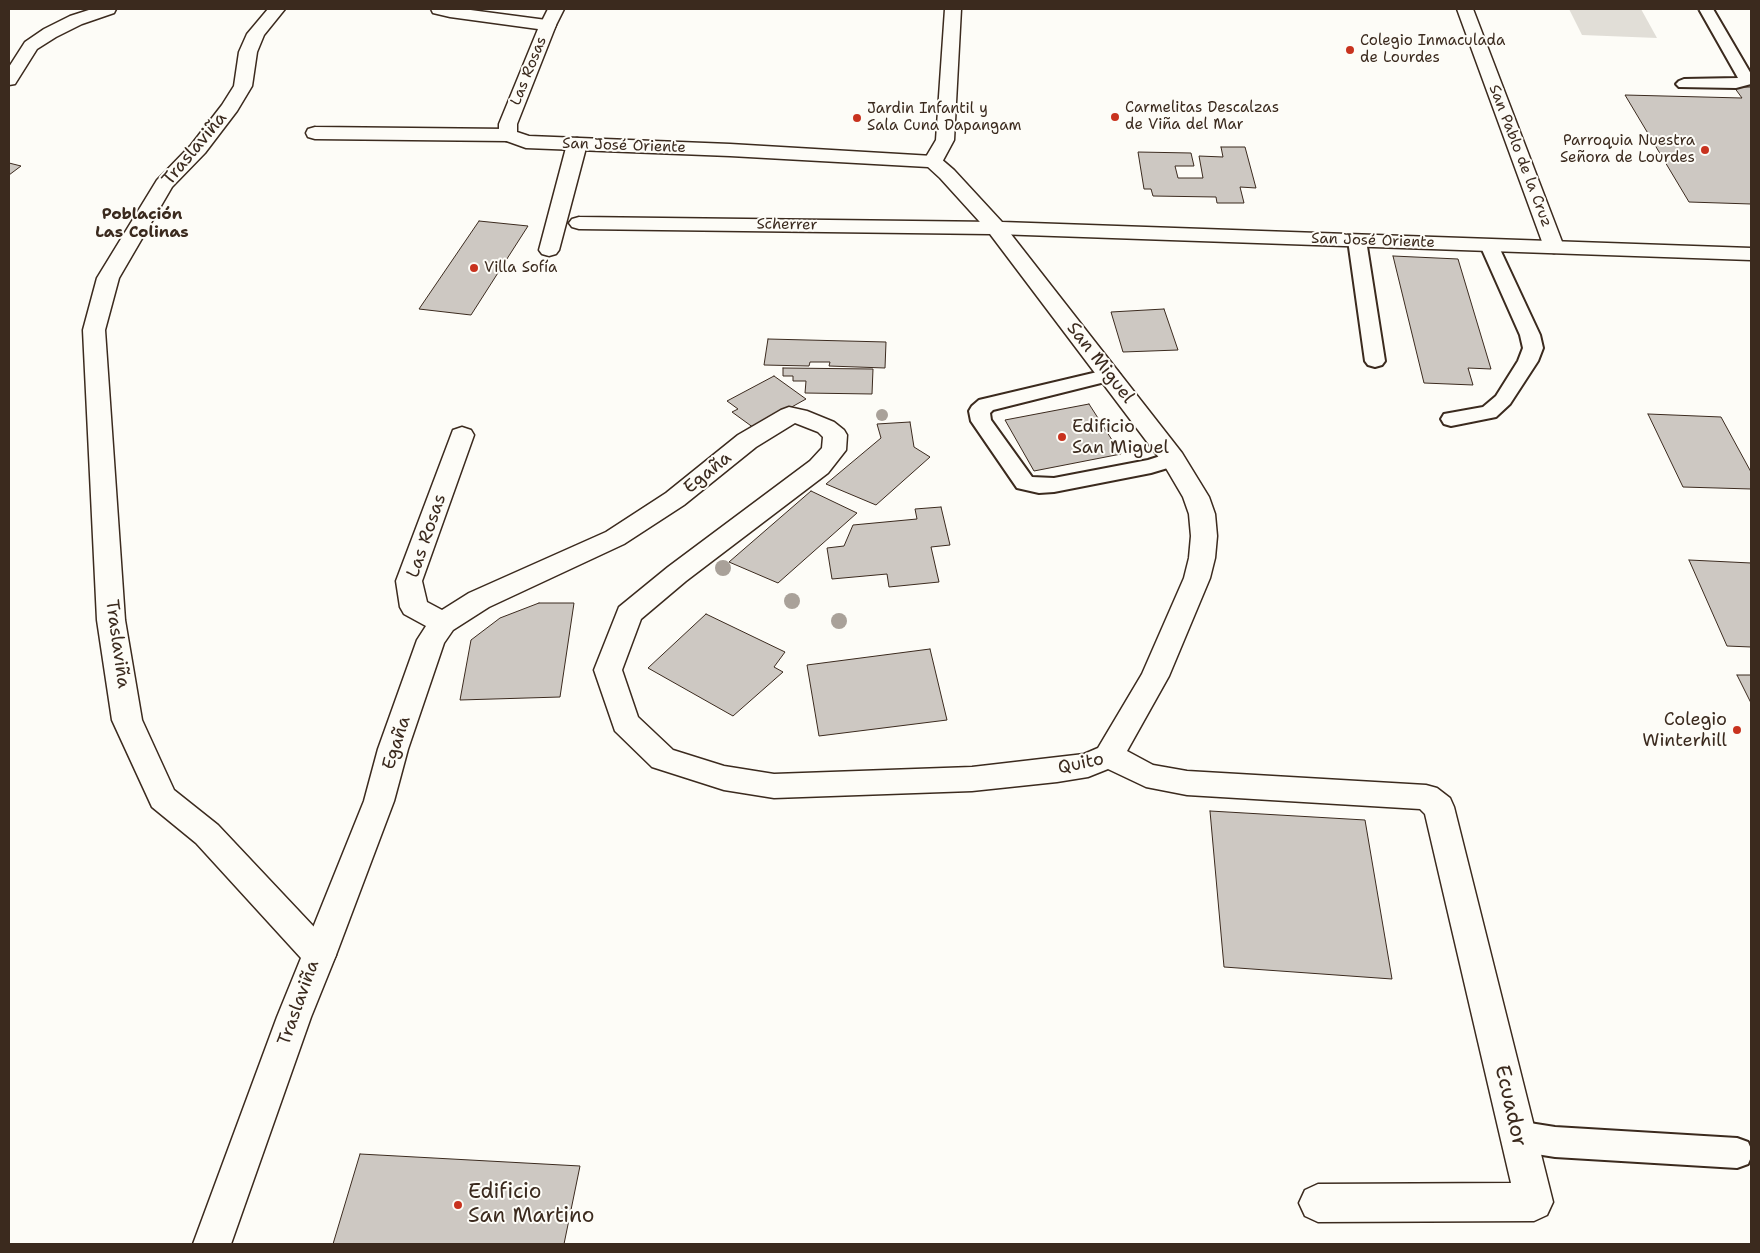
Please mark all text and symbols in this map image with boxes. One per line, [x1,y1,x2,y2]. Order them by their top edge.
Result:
place label: Colegio Inmaculada de Lourdes [1360,32,1505,67]
street label: Las Rosas [507,34,551,108]
marker: Colegio Inmaculada de Lourdes [1344,44,1356,56]
street label: San Pablo de la Cruz [1485,82,1555,230]
place label: Carmelitas Descalzas de Viña del Mar [1125,99,1279,134]
place label: Jardin Infantil y Sala Cuna Dapangam [867,100,1021,135]
street label: Traslaviña [158,108,232,190]
marker: Carmelitas Descalzas de Viña del Mar [1109,111,1121,123]
marker: Jardin Infantil y Sala Cuna Dapangam [851,112,863,124]
place label: Parroquia Nuestra Señora de Lourdes [1560,132,1695,167]
street label: San José Oriente [562,135,686,157]
marker: Parroquia Nuestra Señora de Lourdes [1699,144,1711,156]
district label: Población Las Colinas [95,205,189,243]
street label: Scherrer [756,215,818,235]
street label: San José Oriente [1311,230,1435,252]
place label: Villa Sofía [484,259,557,277]
marker: Villa Sofía [468,262,480,274]
street label: San Miguel [1062,318,1138,408]
place label: Edificio San Miguel [1072,416,1169,458]
marker: Edificio San Miguel [1056,431,1068,443]
street label: Egaña [680,447,736,499]
street label: Las Rosas [403,491,451,581]
street label: Traslaviña [100,598,134,690]
place label: Colegio Winterhill [1642,709,1727,752]
street label: Egaña [378,714,416,772]
marker: Colegio Winterhill [1731,724,1743,736]
street label: Quito [1056,749,1106,779]
street label: Traslaviña [274,957,324,1049]
street label: Ecuador [1488,1063,1532,1149]
place label: Edificio San Martino [468,1180,594,1230]
marker: Edificio San Martino [452,1199,464,1211]

